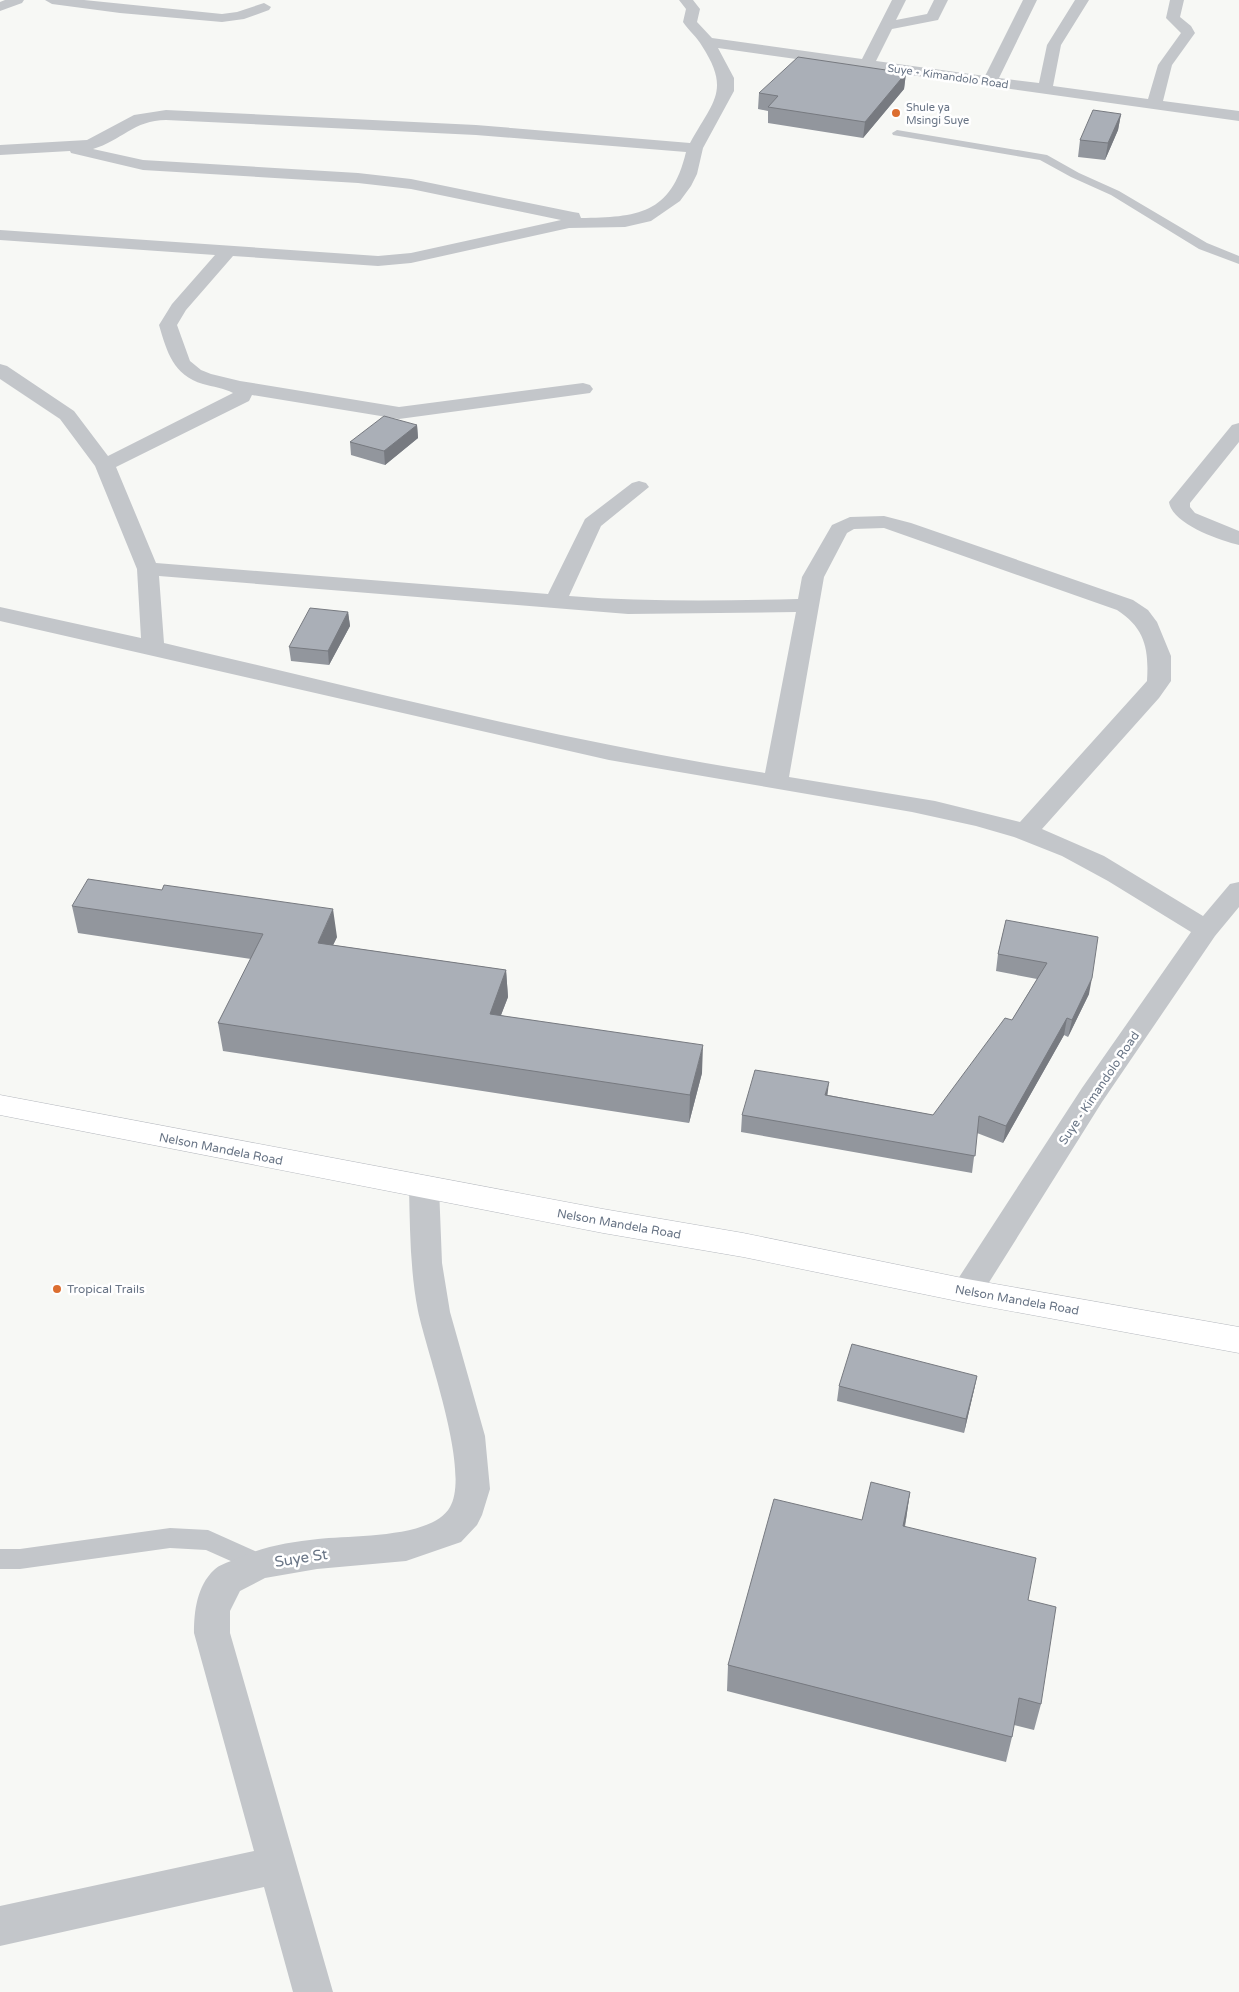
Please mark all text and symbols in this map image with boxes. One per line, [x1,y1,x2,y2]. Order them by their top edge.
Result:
street label: Suye - Kimandolo Road [886,62,1009,91]
place label: Shule ya Msingi Suye [906,101,969,127]
marker: Shule ya Msingi Suye [890,107,902,119]
street label: Suye - Kimandolo Road [1056,1029,1142,1147]
street label: Nelson Mandela Road [158,1130,284,1168]
street label: Nelson Mandela Road [556,1206,682,1242]
place label: Tropical Trails [67,1282,145,1296]
street label: Nelson Mandela Road [954,1282,1080,1318]
marker: Tropical Trails [51,1283,63,1295]
street label: Suye St [273,1545,329,1571]

